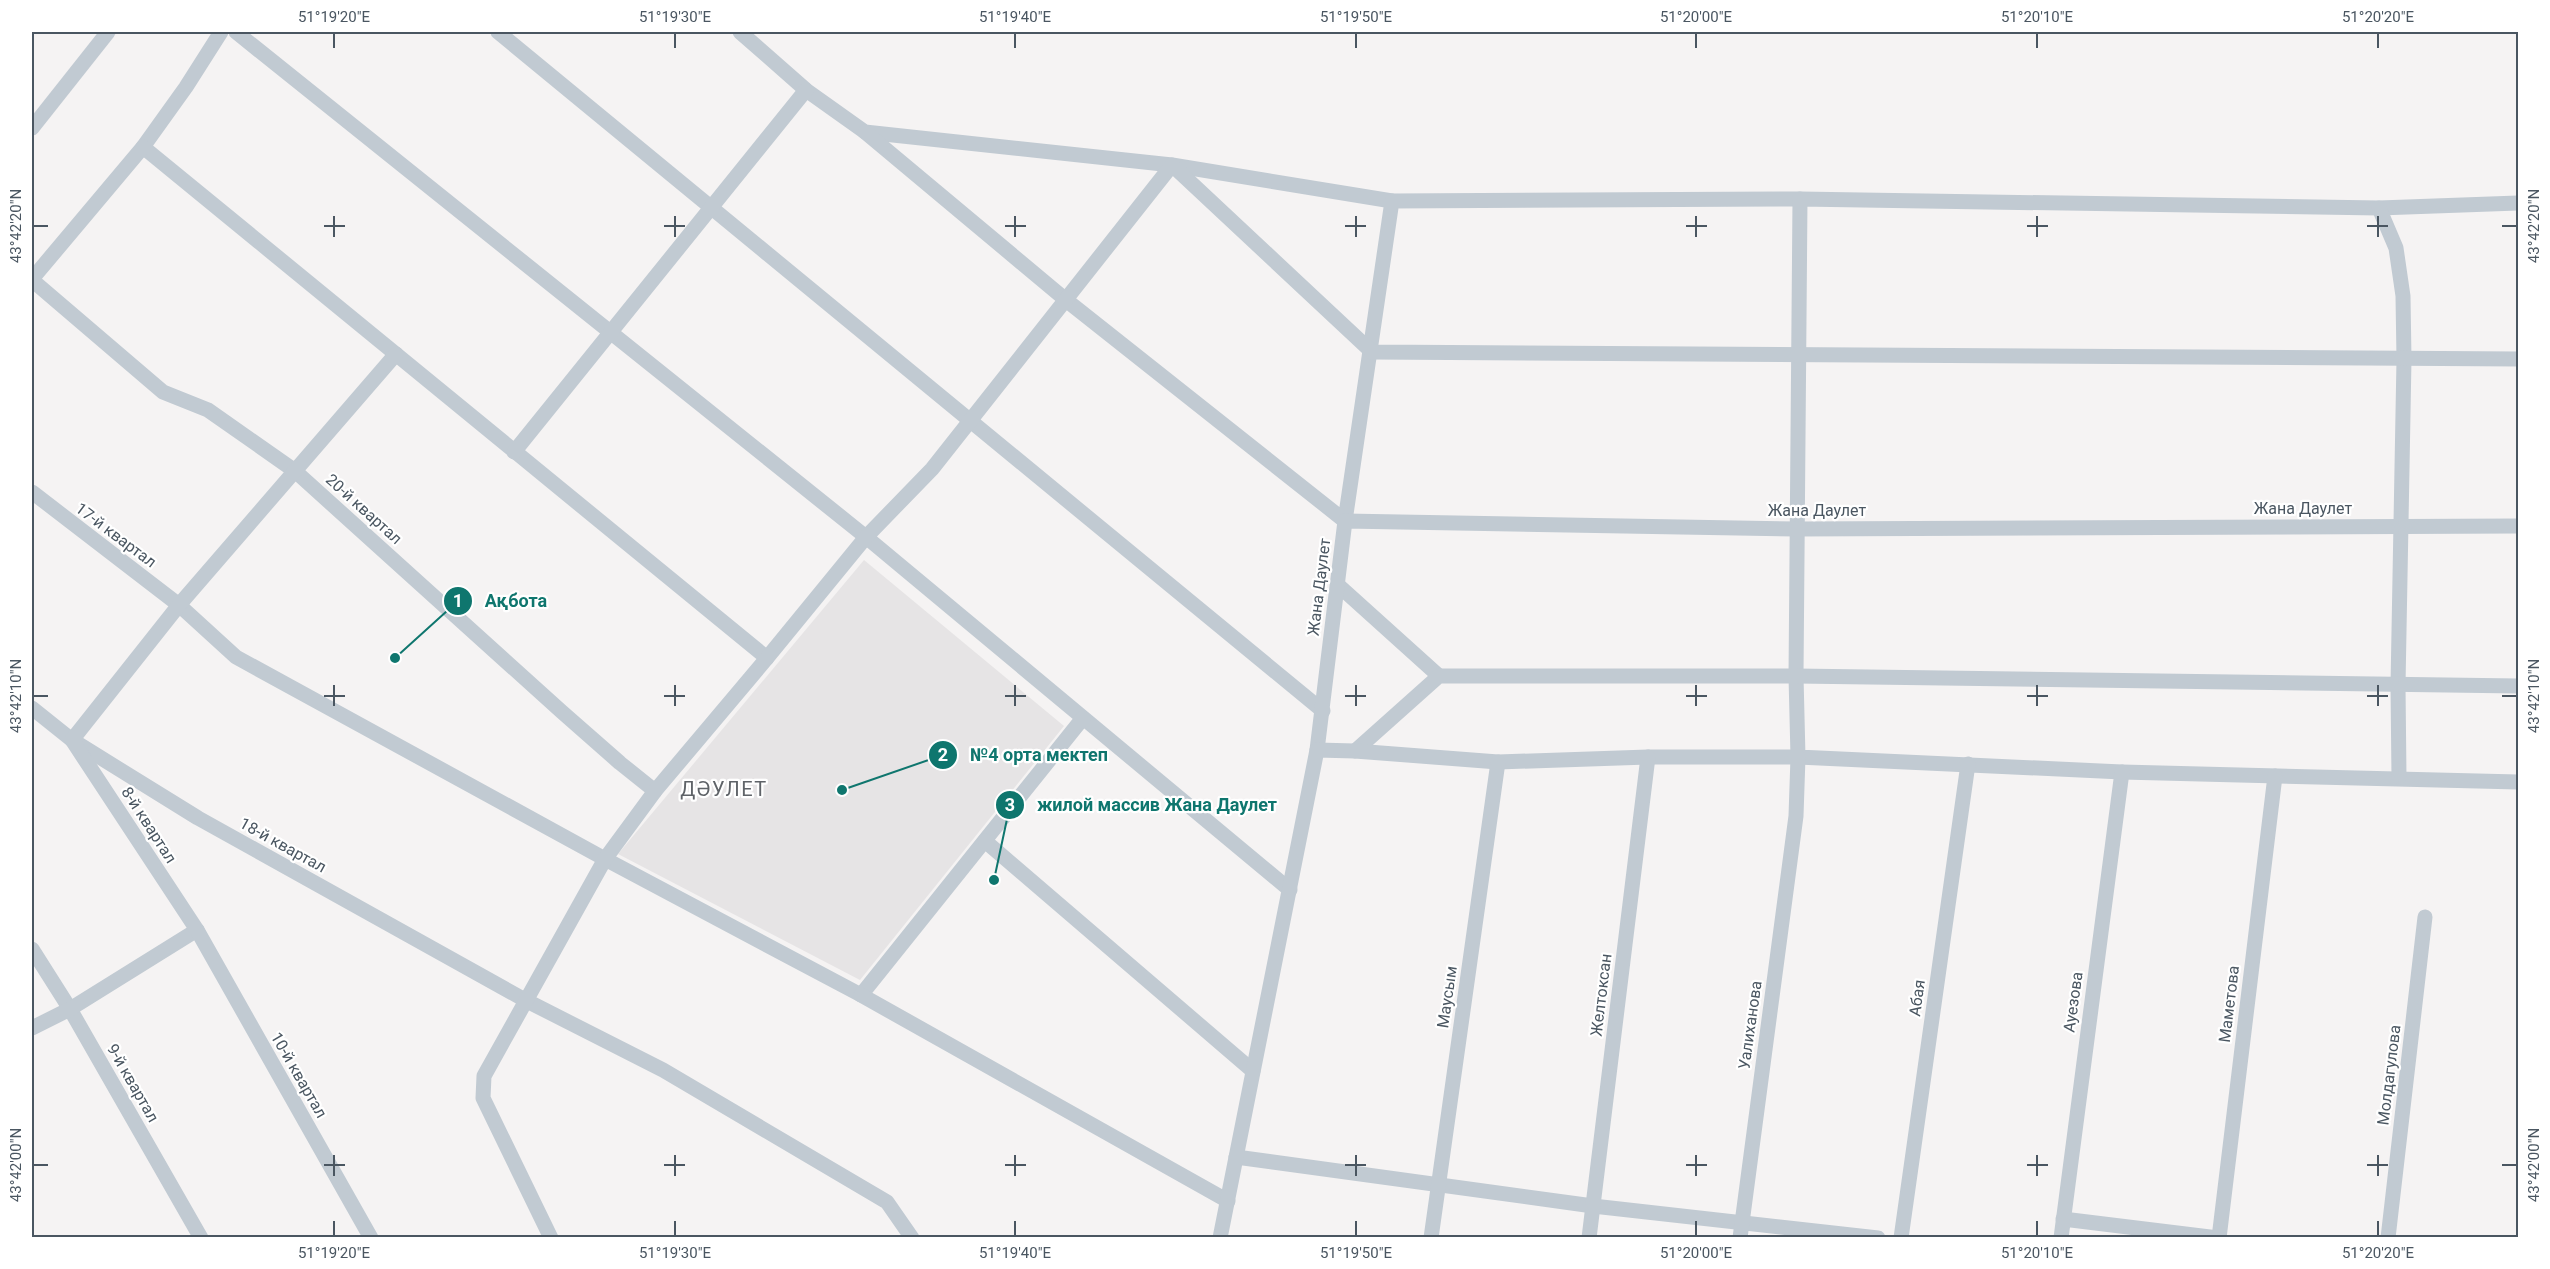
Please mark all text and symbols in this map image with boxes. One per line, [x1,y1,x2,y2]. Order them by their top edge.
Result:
text: 51°19'20"E [298,8,371,26]
text: 51°19'30"E [639,8,712,26]
text: 51°19'40"E [979,8,1052,26]
text: 51°19'50"E [1320,8,1393,26]
text: 51°20'00"E [1660,8,1733,26]
text: 51°20'10"E [2001,8,2074,26]
text: 51°20'20"E [2342,8,2415,26]
text: 43°42'20"N [7,189,25,263]
text: 43°42'20"N [2525,189,2543,263]
street label: 20-й квартал [322,470,406,548]
street label: 17-й квартал [72,499,160,571]
street label: Жана Даулет [2254,499,2352,518]
street label: Жана Даулет [1768,501,1866,520]
street label: Жана Даулет [1304,537,1334,637]
callout: Ақбота [443,583,560,619]
text: 1 [453,590,463,611]
text: Ақбота [485,590,548,611]
text: 43°42'10"N [7,659,25,733]
text: 43°42'10"N [2525,659,2543,733]
callout: №4 орта мектеп [928,737,1120,773]
text: 2 [938,744,948,765]
text: №4 орта мектеп [970,744,1108,765]
district label: ДӘУЛЕТ [680,777,768,801]
street label: 8-й квартал [117,783,181,867]
callout: жилой массив Жана Даулет [995,787,1289,823]
text: 3 [1005,794,1015,815]
text: жилой массив Жана Даулет [1037,794,1277,815]
street label: 18-й квартал [236,813,330,877]
street label: Желтоксан [1586,952,1616,1038]
street label: Маметова [2215,964,2243,1044]
street label: Маусым [1433,965,1461,1029]
street label: Ауезова [2059,970,2087,1034]
street label: Абая [1905,978,1929,1018]
street label: Уалиханова [1734,979,1766,1071]
street label: Молдагулова [2373,1024,2405,1126]
street label: 10-й квартал [267,1029,331,1121]
street label: 9-й квартал [103,1041,163,1125]
text: 43°42'00"N [7,1128,25,1202]
text: 43°42'00"N [2525,1128,2543,1202]
text: 51°19'20"E [298,1244,371,1262]
text: 51°19'30"E [639,1244,712,1262]
text: 51°19'40"E [979,1244,1052,1262]
text: 51°19'50"E [1320,1244,1393,1262]
text: 51°20'00"E [1660,1244,1733,1262]
text: 51°20'10"E [2001,1244,2074,1262]
text: 51°20'20"E [2342,1244,2415,1262]

